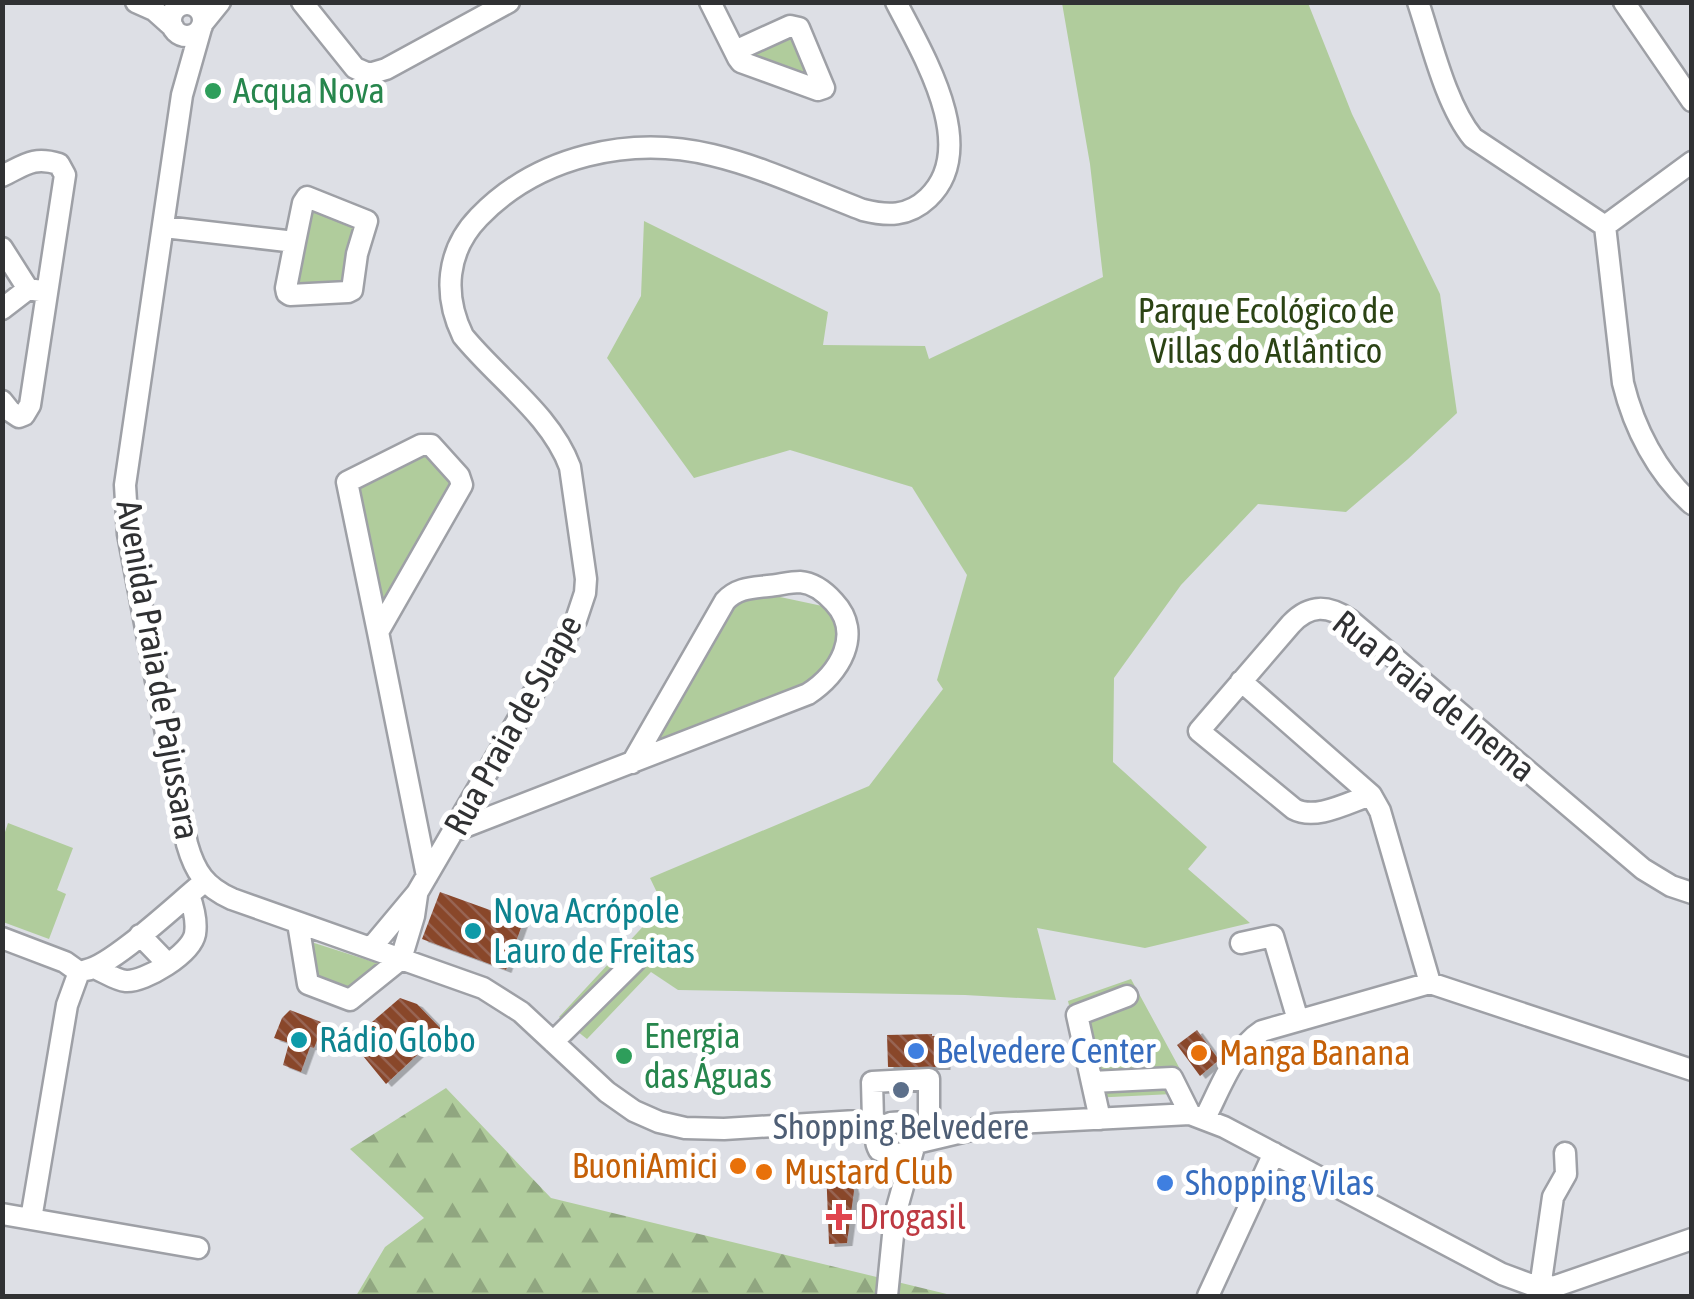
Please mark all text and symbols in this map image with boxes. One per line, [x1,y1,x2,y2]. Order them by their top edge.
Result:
place label: Acqua Nova [233,70,385,110]
marker: Acqua Nova [202,80,224,102]
park label: Parque Ecológico de Villas do Atlântico [1138,290,1394,370]
street label: Avenida Praia de Pajussara [109,497,209,843]
street label: Rua Praia de Inema [1326,602,1544,789]
street label: Rua Praia de Suape [435,608,589,841]
place label: Nova Acrópole Lauro de Freitas [493,890,695,970]
marker: Nova Acrópole Lauro de Freitas [462,920,484,942]
place label: Energia das Águas [644,1015,772,1095]
place label: Rádio Globo [319,1019,476,1059]
marker: Rádio Globo [288,1029,310,1051]
place label: Belvedere Center [936,1030,1156,1070]
place label: Manga Banana [1219,1032,1411,1072]
marker: Belvedere Center [905,1040,927,1062]
marker: Manga Banana [1188,1042,1210,1064]
marker: Energia das Águas [613,1045,635,1067]
marker: Shopping Belvedere [890,1079,912,1101]
place label: Shopping Belvedere [773,1106,1029,1146]
place label: BuoniAmici [572,1145,718,1185]
place label: Mustard Club [784,1151,953,1191]
marker: BuoniAmici [727,1155,749,1177]
marker: Mustard Club [753,1161,775,1183]
place label: Shopping Vilas [1185,1162,1374,1202]
marker: Shopping Vilas [1154,1172,1176,1194]
place label: Drogasil [859,1196,966,1236]
marker: Drogasil [828,1206,850,1228]

